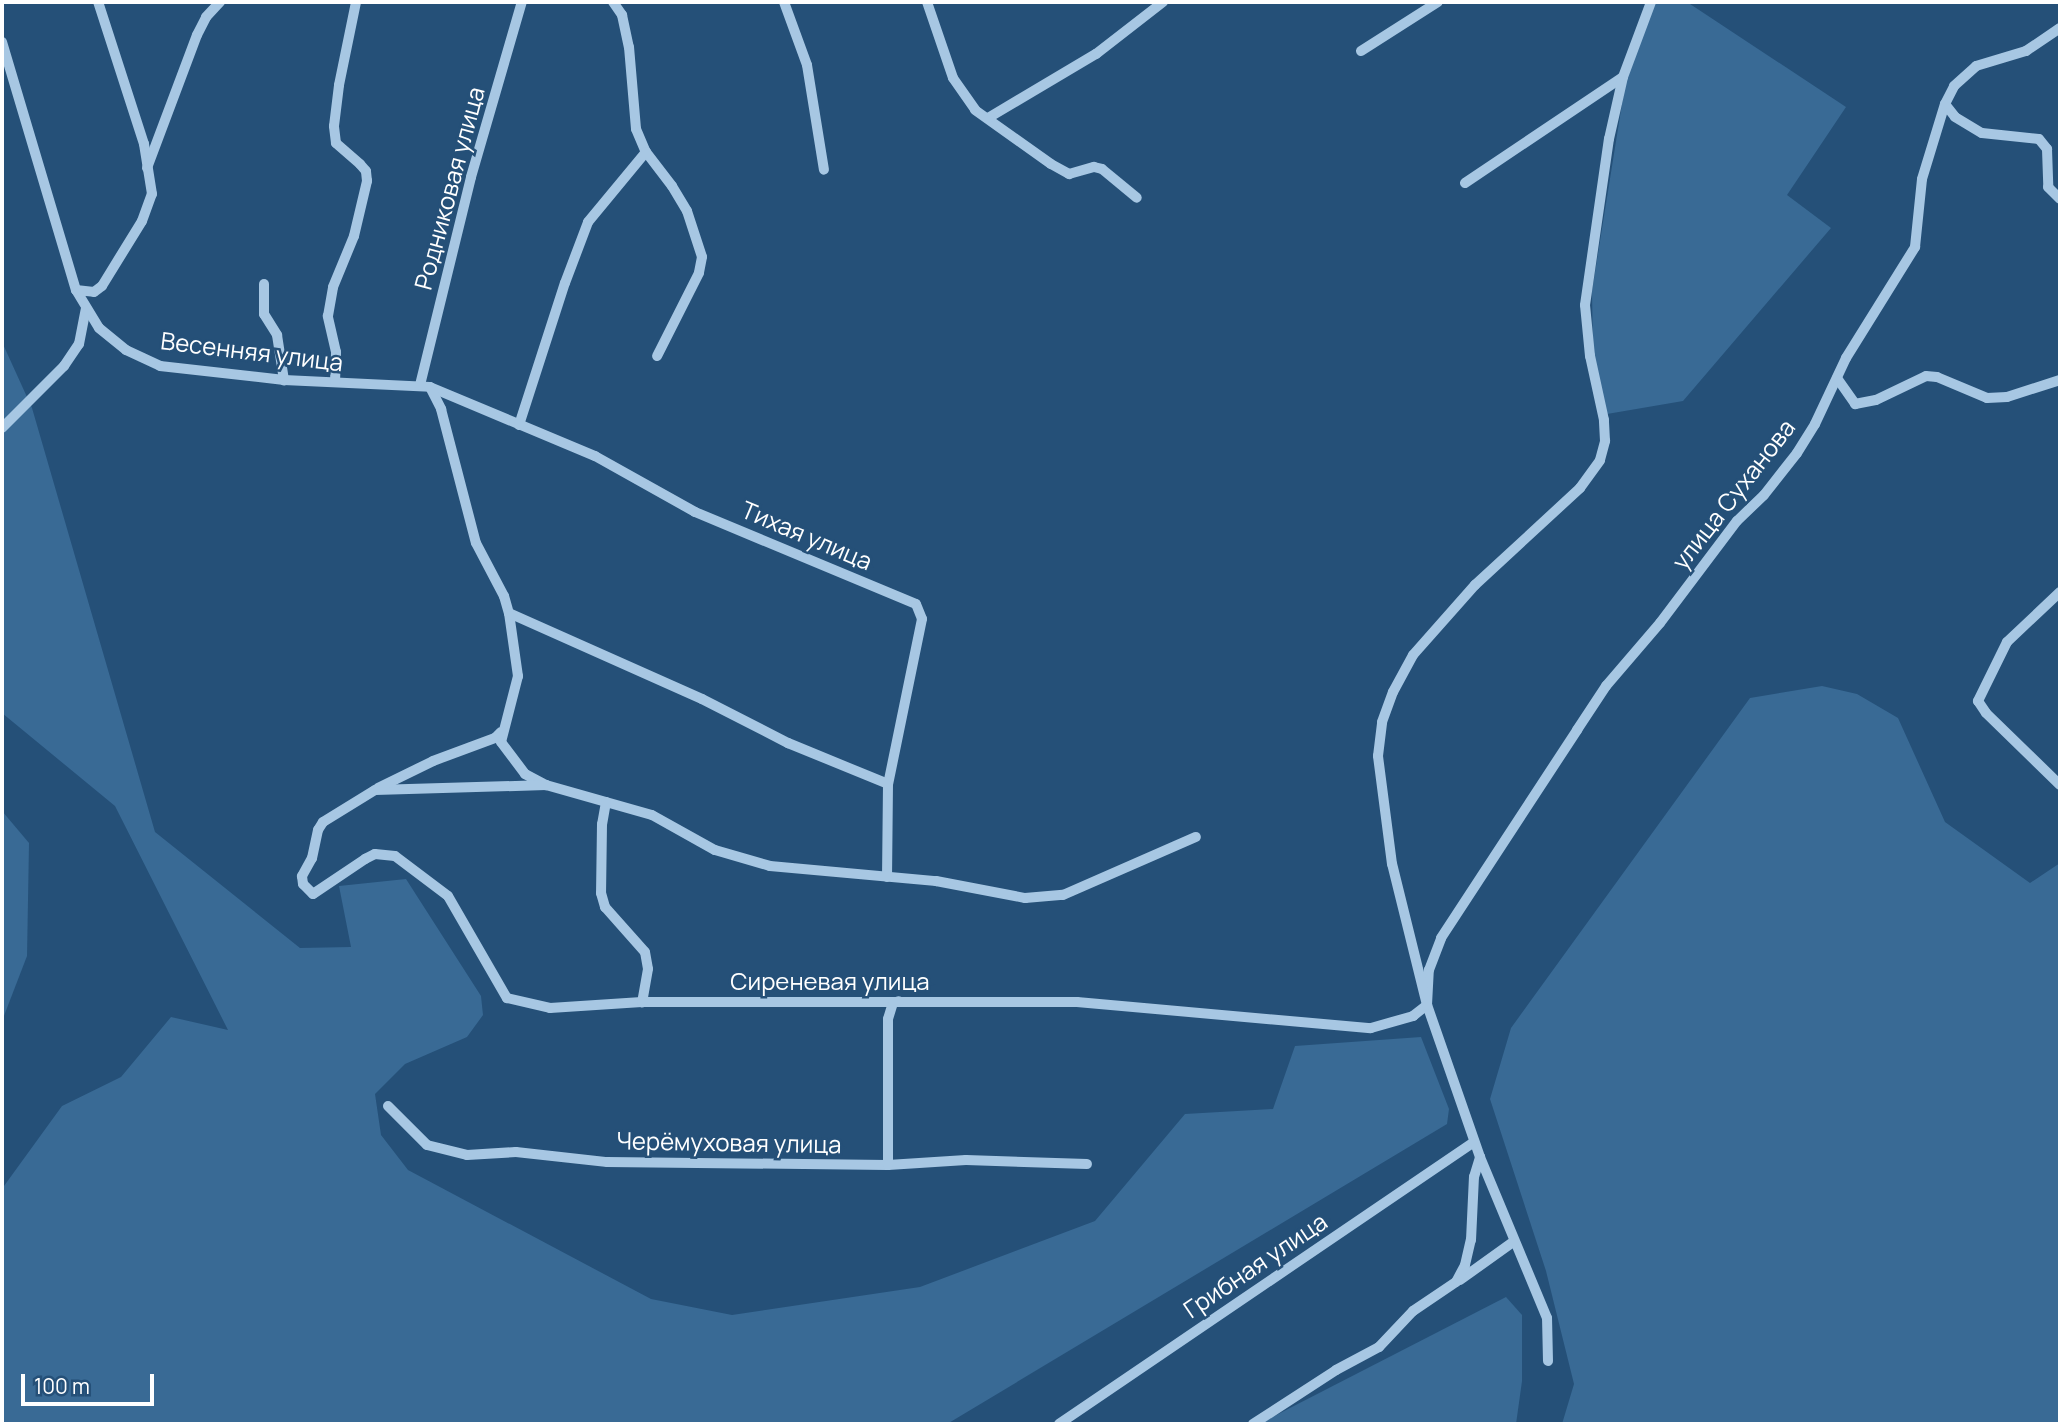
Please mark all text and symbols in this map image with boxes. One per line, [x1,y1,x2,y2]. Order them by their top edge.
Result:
street label: Родниковая улица [408,83,490,293]
street label: Весенняя улица [159,326,345,376]
street label: улица Суханова [1665,413,1801,575]
street label: Тихая улица [737,495,877,575]
street label: Сиреневая улица [730,967,930,995]
street label: Черёмуховая улица [616,1126,842,1158]
street label: Грибная улица [1178,1206,1332,1324]
scale bar [24,1360,158,1404]
text: 100 m [34,1372,90,1400]

